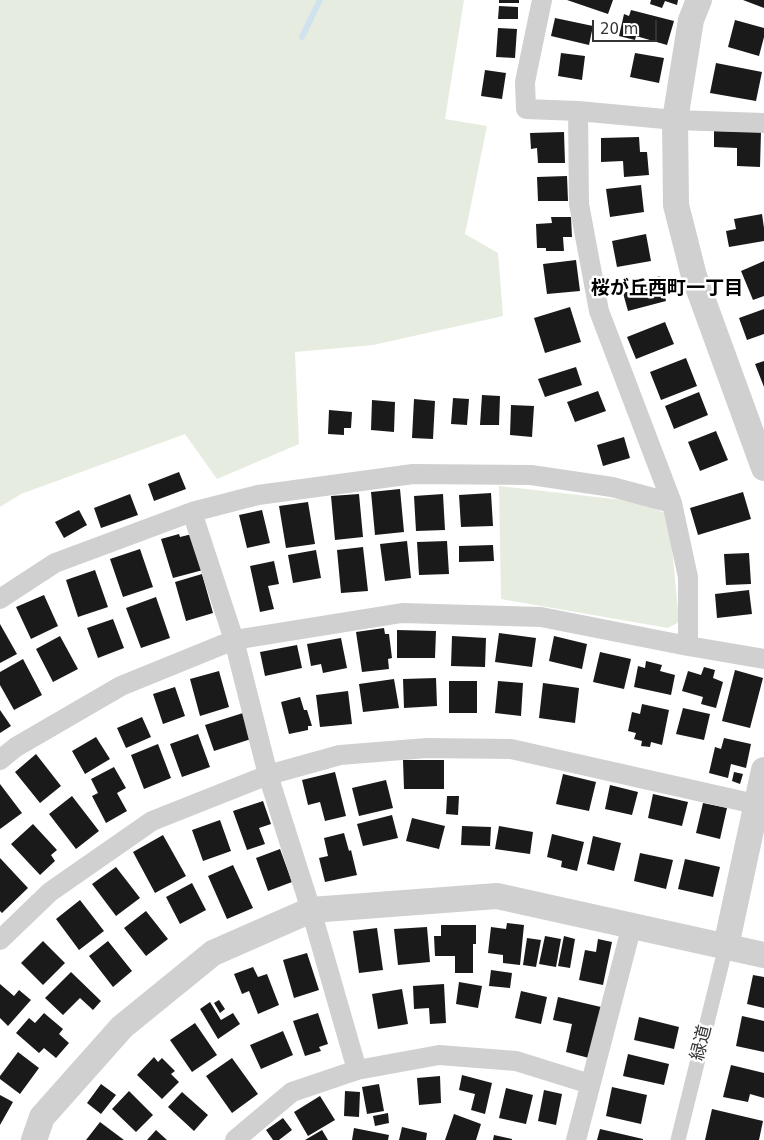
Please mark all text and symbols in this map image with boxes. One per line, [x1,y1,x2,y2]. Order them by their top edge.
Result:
scale bar [594,10,659,42]
text: 20 m [600,20,638,38]
district label: 桜が丘西町一丁目 [591,278,743,300]
street label: 緑道 [687,1023,717,1063]

